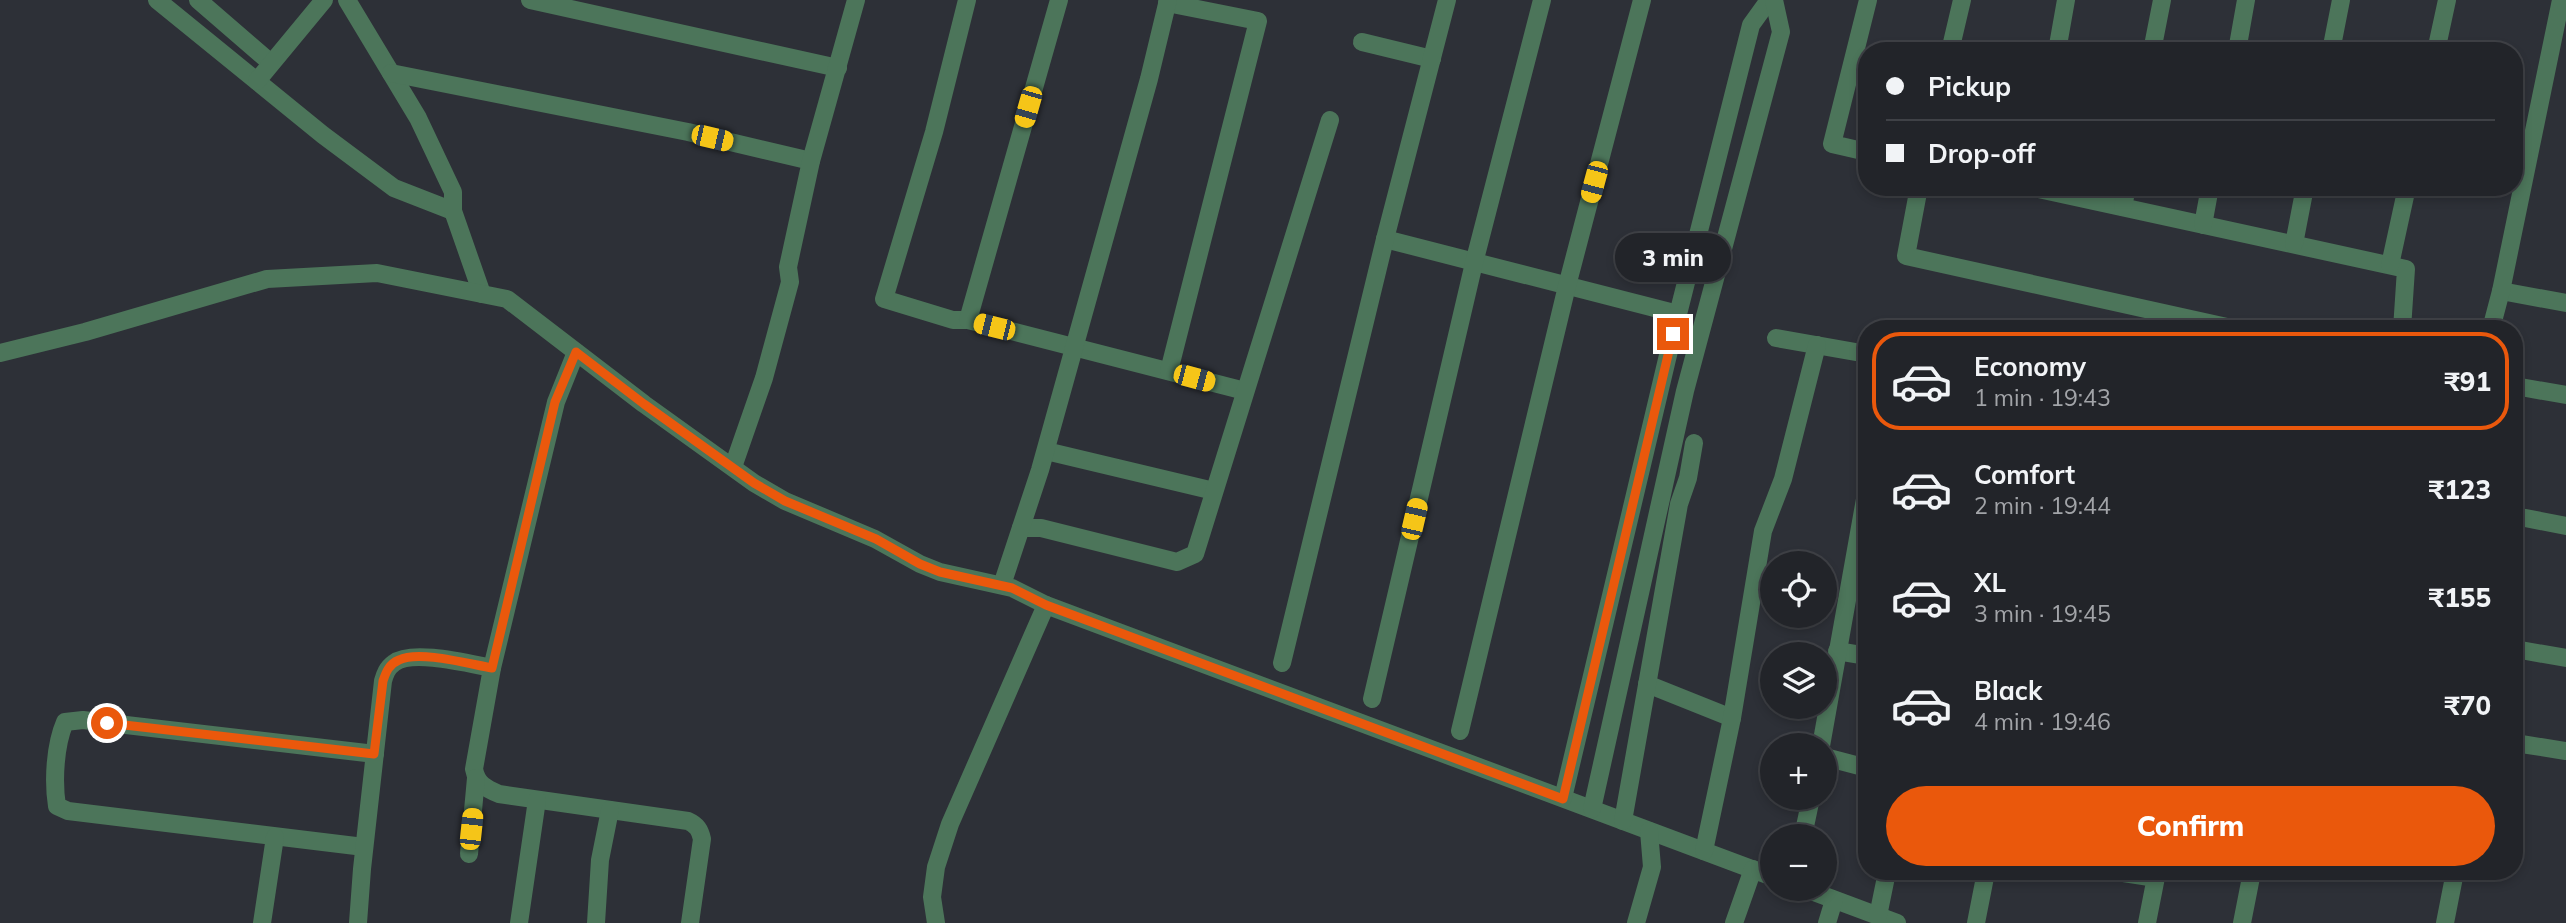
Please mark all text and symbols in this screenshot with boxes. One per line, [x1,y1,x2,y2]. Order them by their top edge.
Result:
text: Pickup [1928,70,2011,103]
car [1013,84,1044,130]
car [690,123,735,153]
text: Drop-off [1928,137,2035,170]
car [1579,159,1610,205]
callout: 3 min [1615,232,1731,282]
text: 3 min [1642,243,1704,272]
car [972,312,1017,342]
route end [1657,318,1689,350]
icon: car [1890,350,1953,413]
text: Economy [1974,350,2086,383]
car [1171,362,1218,394]
text: ₹91 [2444,365,2491,398]
text: 1 min · 19:43 [1974,383,2111,412]
icon: car [1890,458,1953,521]
text: Comfort [1974,458,2075,491]
text: ₹123 [2429,473,2491,506]
text: 2 min · 19:44 [1974,491,2111,520]
car [1400,496,1429,542]
map controls [1760,551,1837,901]
button: locate [1760,551,1837,628]
icon: car [1890,566,1953,629]
text: XL [1974,566,2006,599]
text: ₹155 [2429,581,2491,614]
text: 3 min · 19:45 [1974,599,2111,628]
button: layers [1760,642,1837,719]
icon: car [1890,674,1953,737]
text: Black [1974,674,2042,707]
text: ₹70 [2444,689,2491,722]
route start [91,707,123,739]
text: 4 min · 19:46 [1974,707,2111,736]
button: + [1760,733,1837,810]
button: Confirm [1886,786,2495,866]
car [459,807,484,851]
button: − [1760,824,1837,901]

